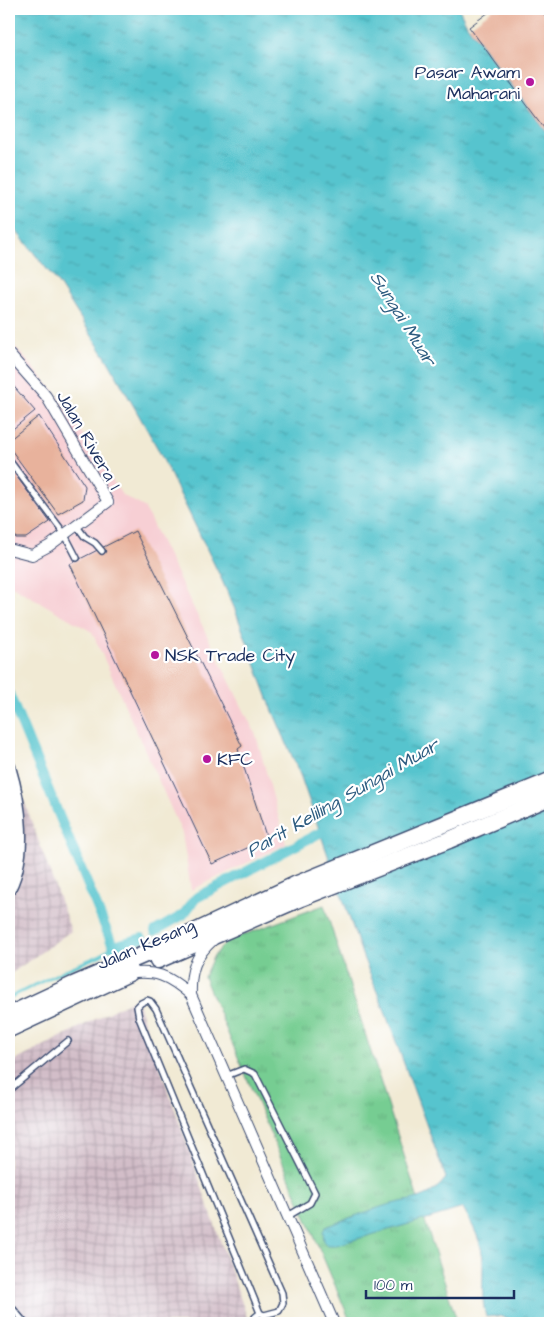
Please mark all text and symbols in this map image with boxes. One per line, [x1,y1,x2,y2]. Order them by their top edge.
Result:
place label: Pasar Awam Maharani [415,60,520,106]
marker: Pasar Awam Maharani [524,76,536,88]
water label: Sungai Muar [363,266,444,373]
street label: Jalan Rivera 1 [50,386,127,494]
place label: NSK Trade City [165,643,295,669]
marker: NSK Trade City [149,649,161,661]
water label: Parit Keliling Sungai Muar [242,731,446,864]
place label: KFC [217,747,253,772]
marker: KFC [201,753,213,765]
street label: Jalan Kesang [93,913,199,977]
scale bar [366,1267,514,1299]
text: 100 m [374,1275,413,1296]

